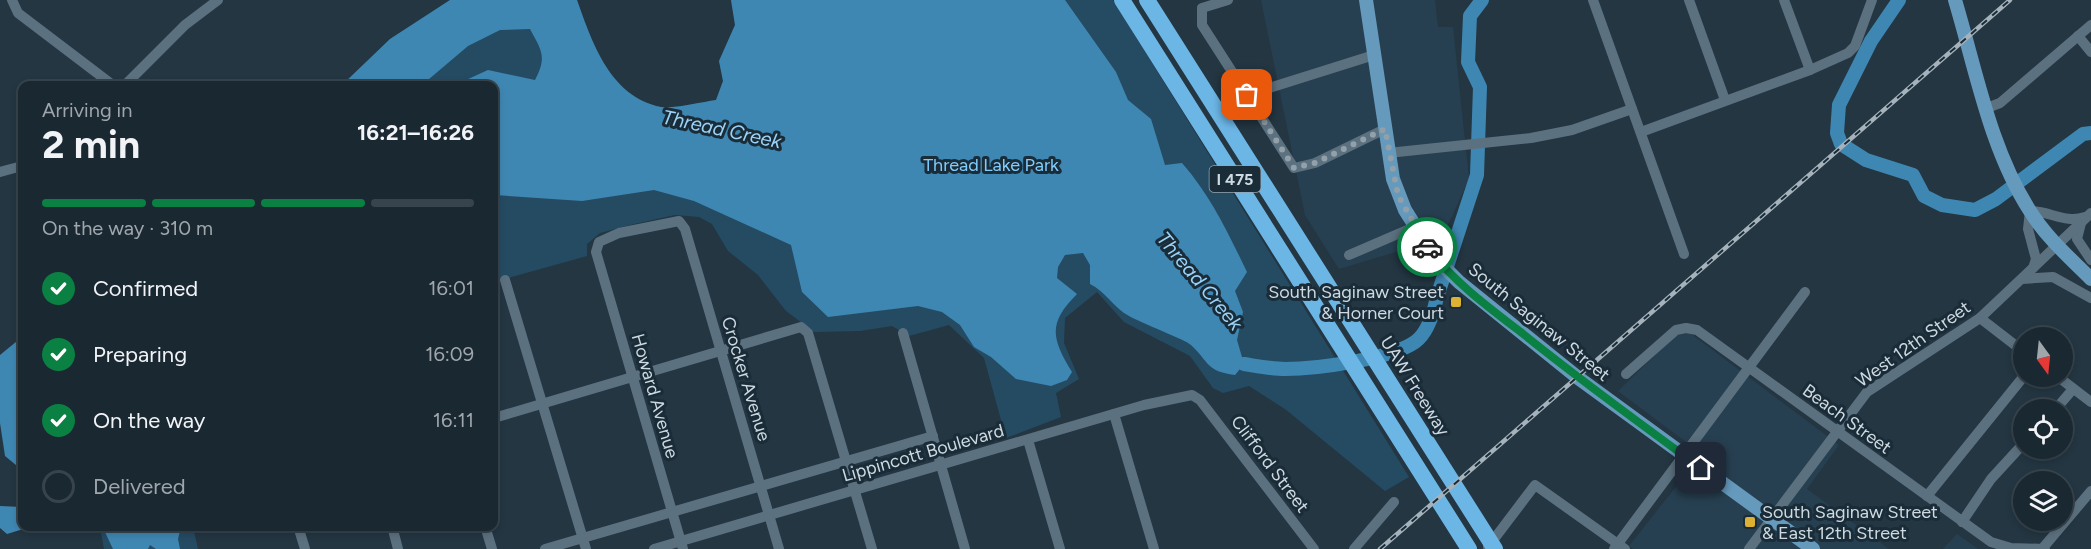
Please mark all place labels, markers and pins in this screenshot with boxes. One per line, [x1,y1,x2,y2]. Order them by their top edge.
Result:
pin [1221,69,1272,120]
place label: South Saginaw Street & Horner Court [1268,281,1444,324]
marker: South Saginaw Street & Horner Court [1449,295,1463,309]
pin [1675,442,1726,493]
place label: South Saginaw Street & East 12th Street [1762,501,1938,544]
marker: South Saginaw Street & East 12th Street [1743,515,1757,529]

